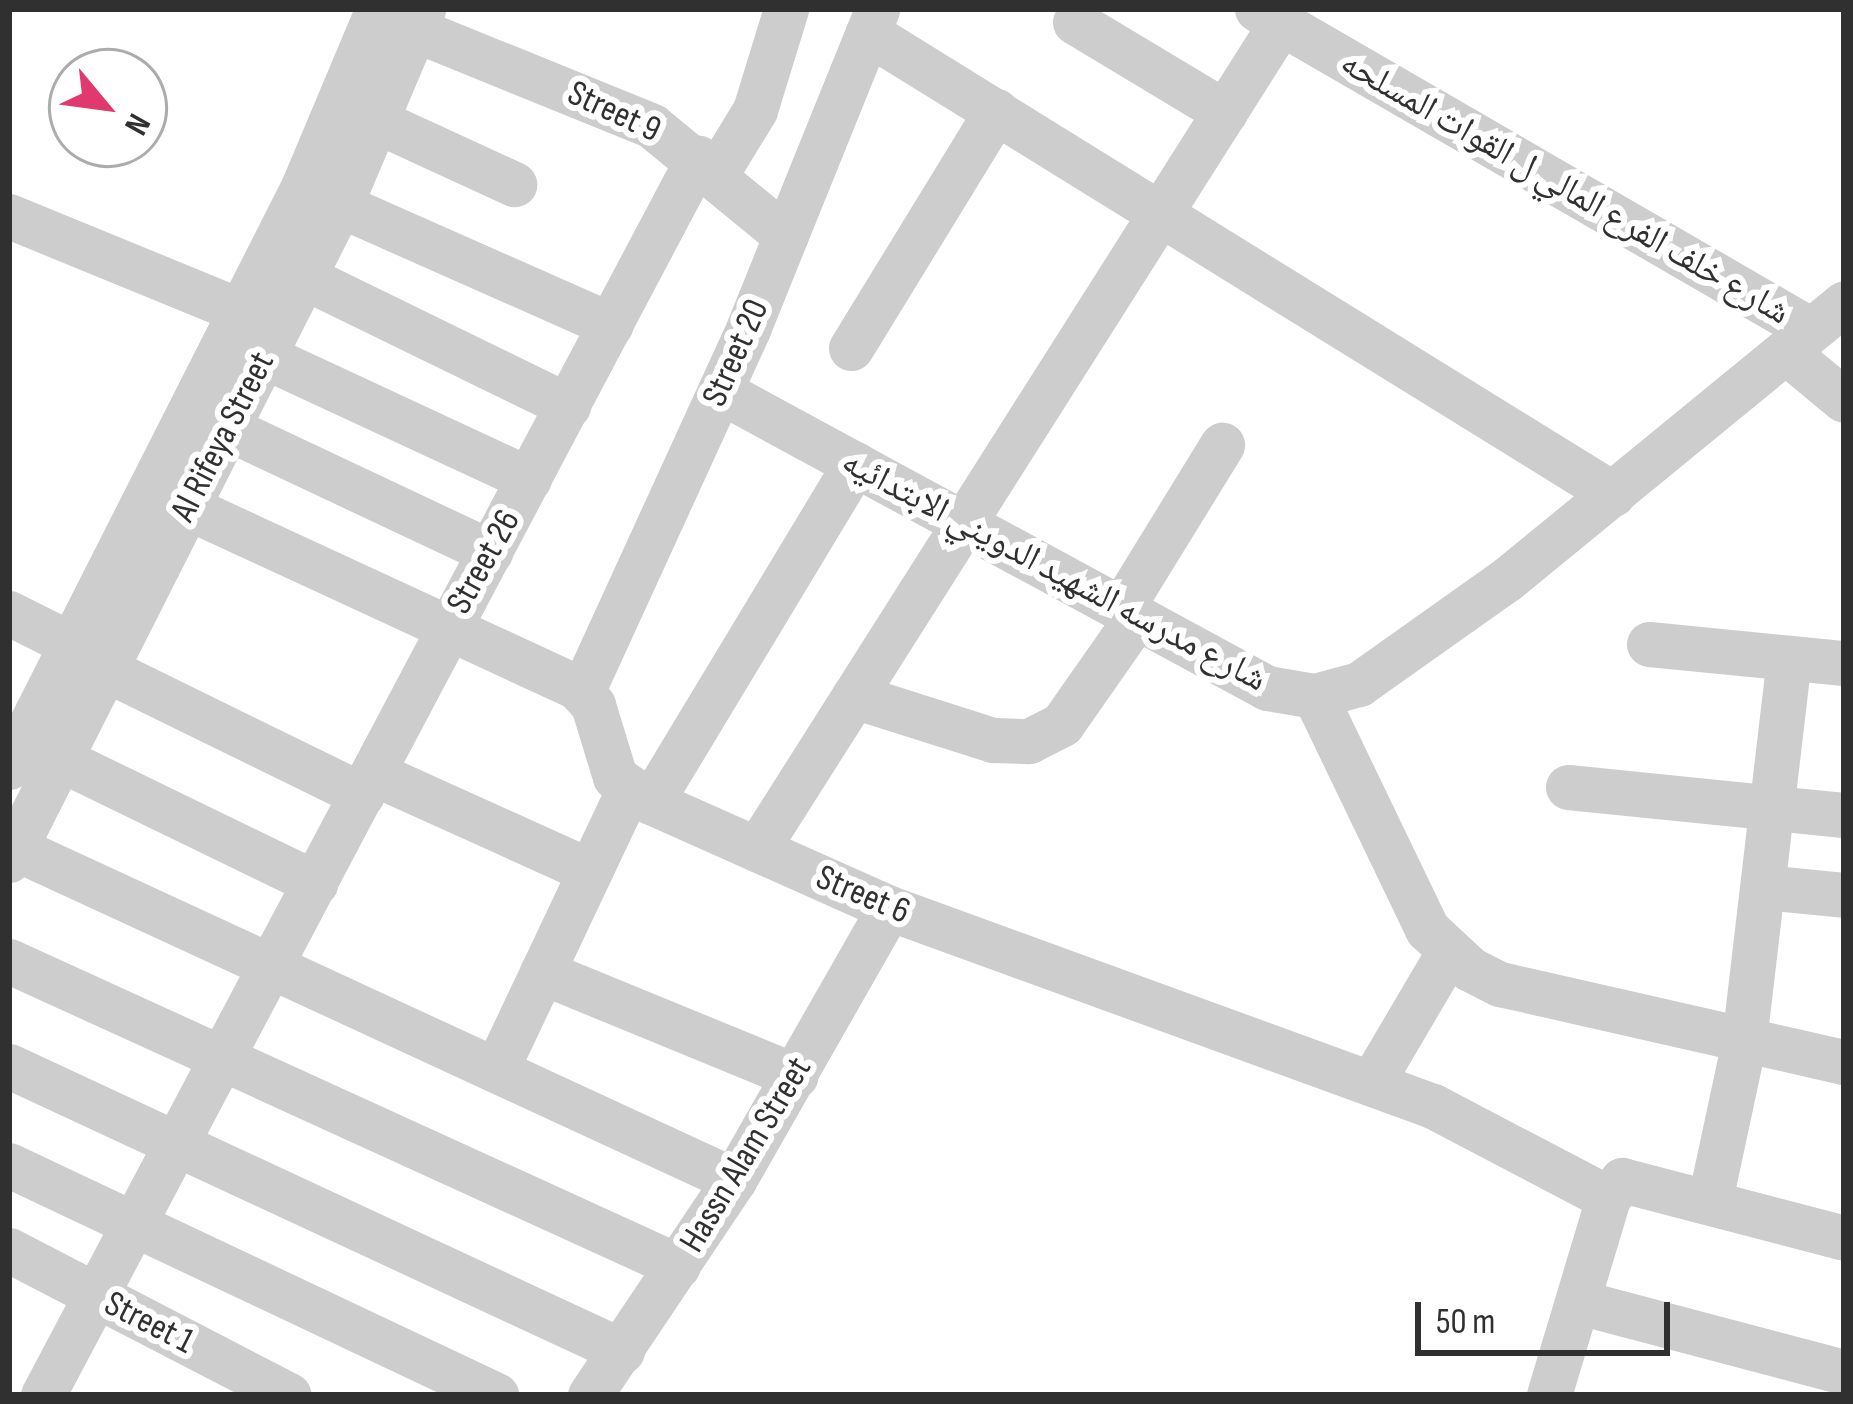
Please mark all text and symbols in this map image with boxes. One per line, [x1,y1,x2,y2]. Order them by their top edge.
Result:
street label: شارع خلف الفرع المالي ل القوات المسلحه [1333,41,1797,335]
north arrow [48,48,168,168]
street label: Street 9 [561,72,667,152]
text: N [115,107,159,141]
street label: Street 20 [693,293,779,413]
street label: Al Rifeya Street [162,345,284,529]
street label: شارع مدرسه الشهيد الدويني الابتدائيه [834,440,1274,702]
street label: Street 26 [438,502,530,622]
street label: Street 6 [810,856,916,934]
street label: Hassn Alam Street [671,1050,821,1260]
scale bar [1421,1278,1676,1352]
street label: Street 1 [97,1282,201,1364]
text: 50 m [1436,1301,1495,1344]

